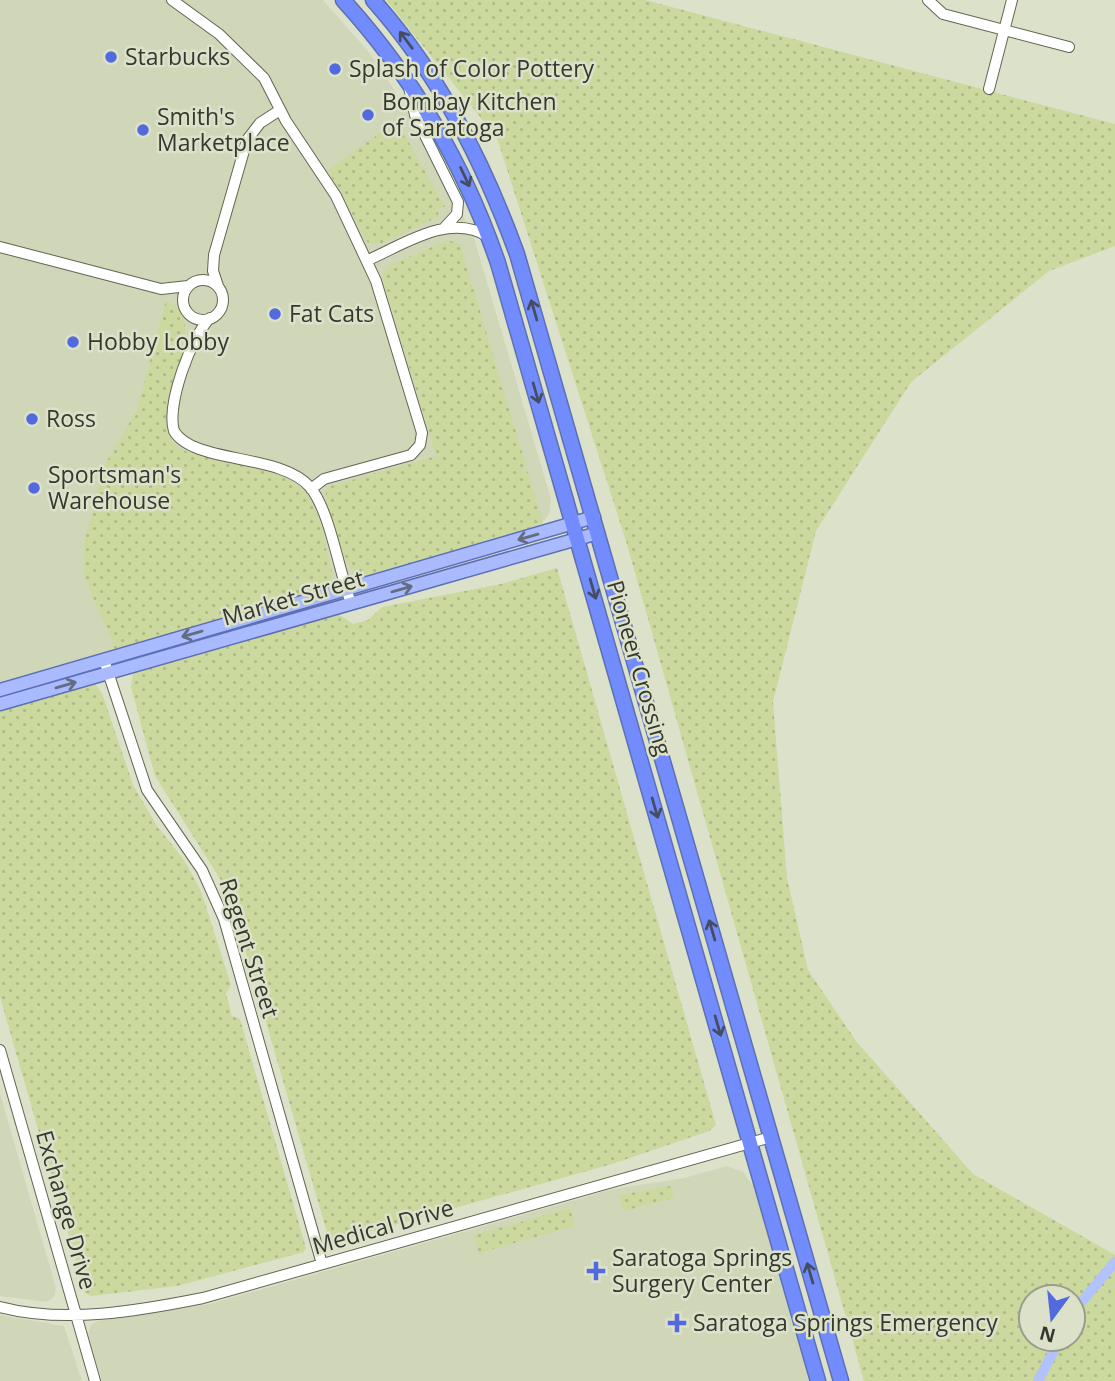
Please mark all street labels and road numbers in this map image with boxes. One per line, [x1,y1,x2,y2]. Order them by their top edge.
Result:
street label: Market Street [218,561,367,633]
street label: Pioneer Crossing [600,576,680,760]
street label: Regent Street [212,874,288,1022]
street label: Exchange Drive [29,1126,105,1293]
street label: Medical Drive [308,1191,457,1261]

